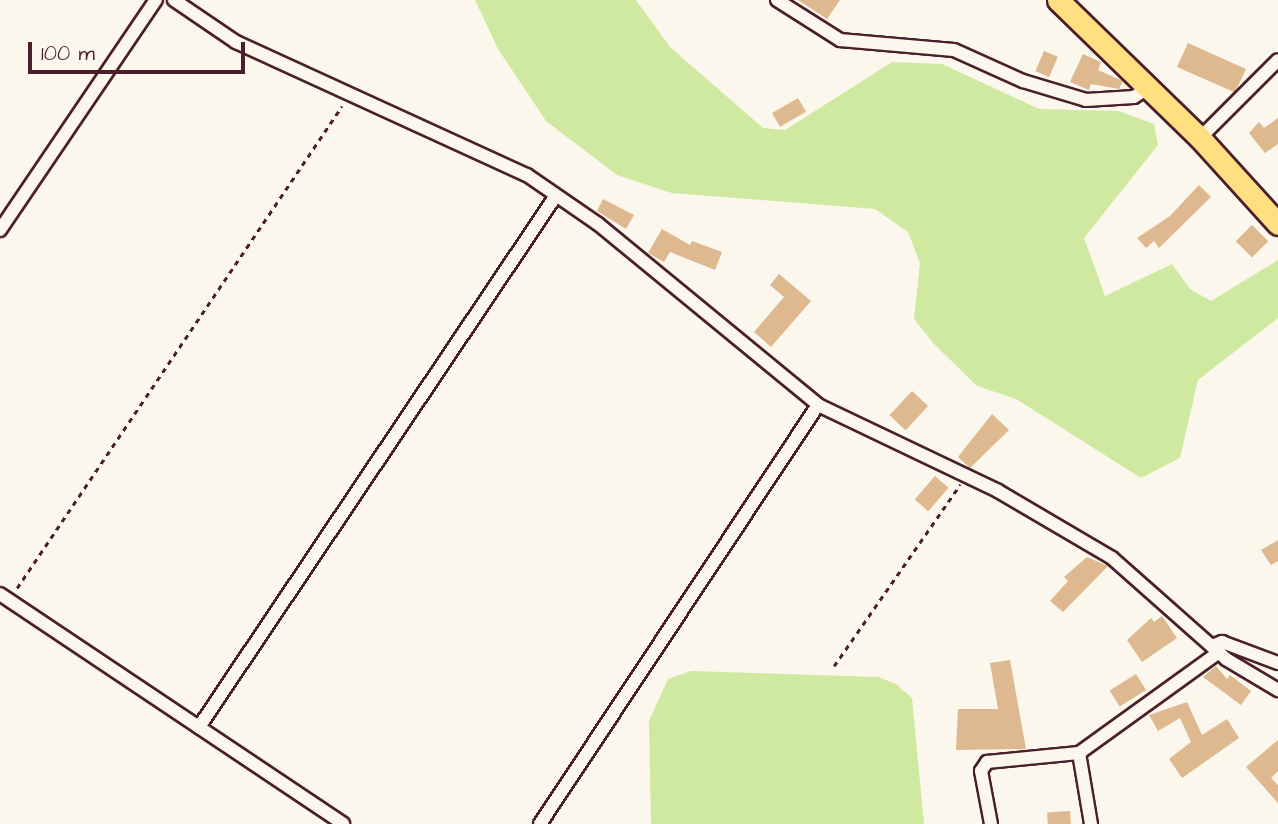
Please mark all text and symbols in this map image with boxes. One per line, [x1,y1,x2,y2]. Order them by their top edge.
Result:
scale bar [32,28,248,72]
text: 100 m [41,39,95,68]

